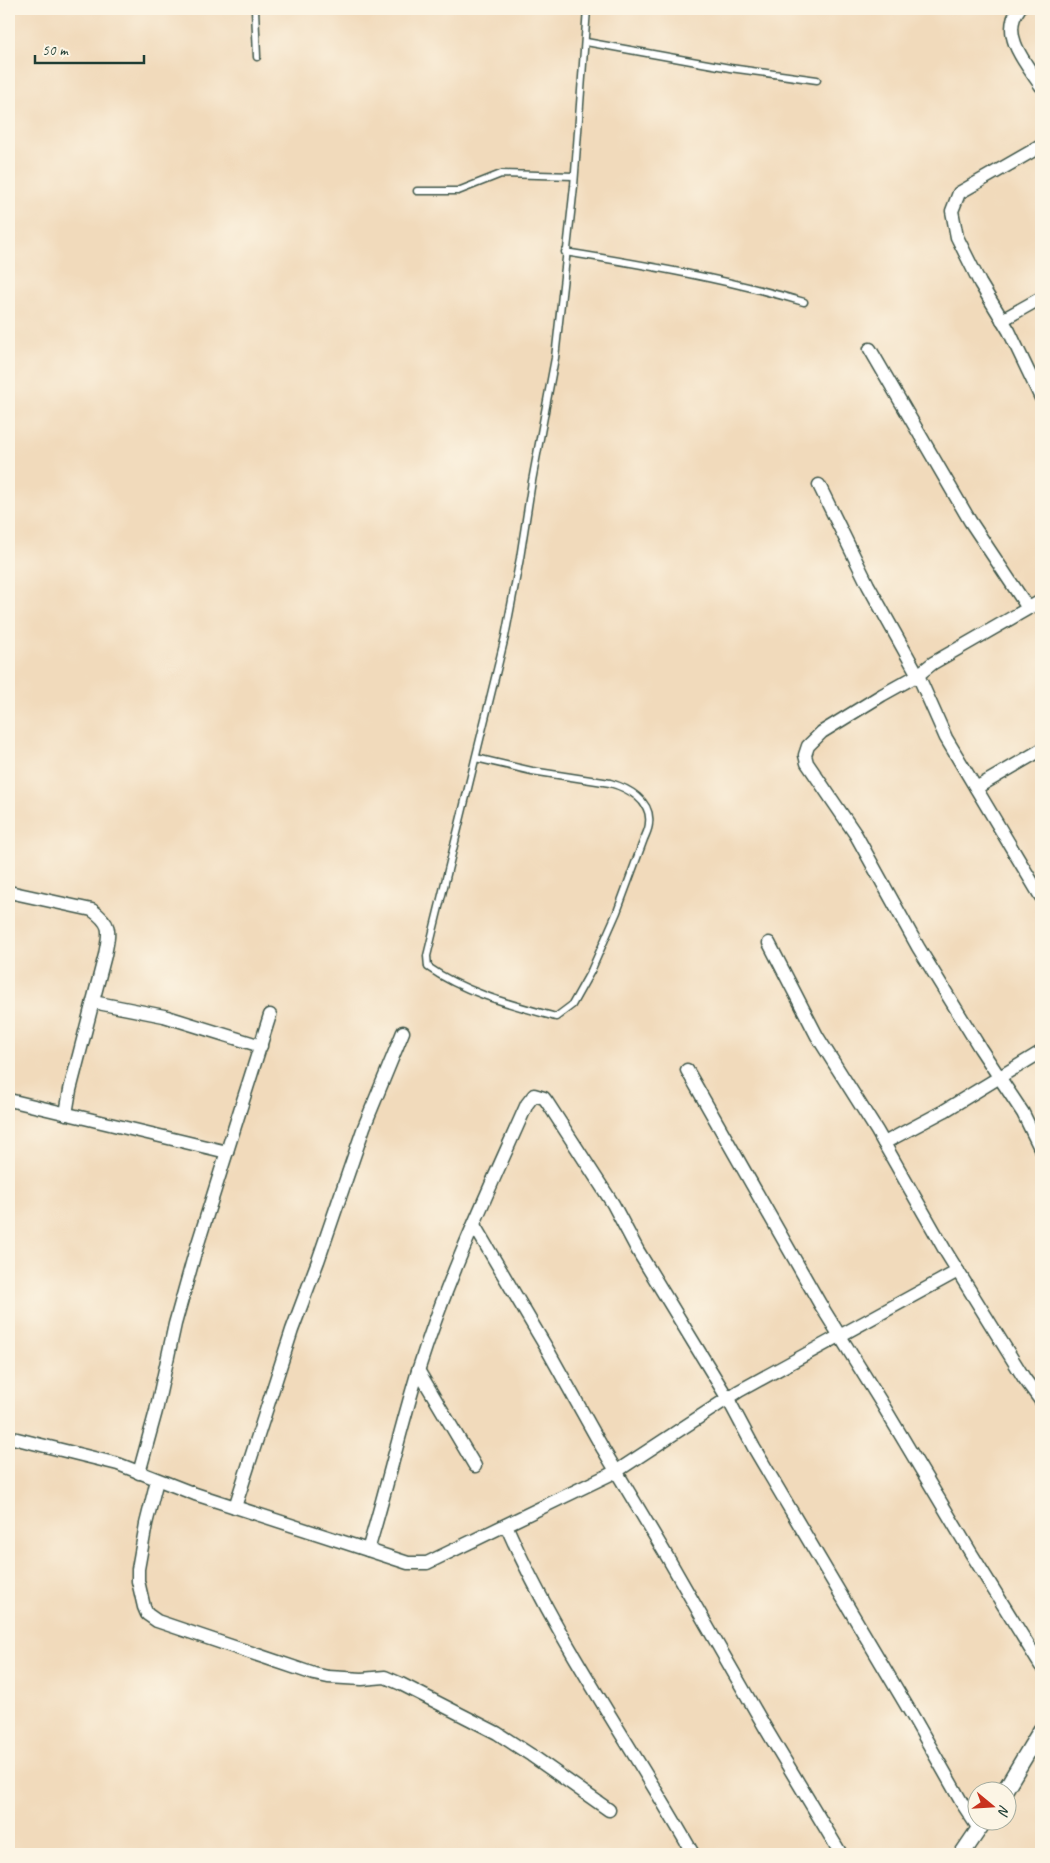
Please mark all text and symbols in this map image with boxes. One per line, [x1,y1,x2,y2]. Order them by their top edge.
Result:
scale bar [35,32,144,64]
text: 50 m [42,41,69,60]
north arrow [968,1780,1018,1830]
text: N [994,1803,1013,1819]

